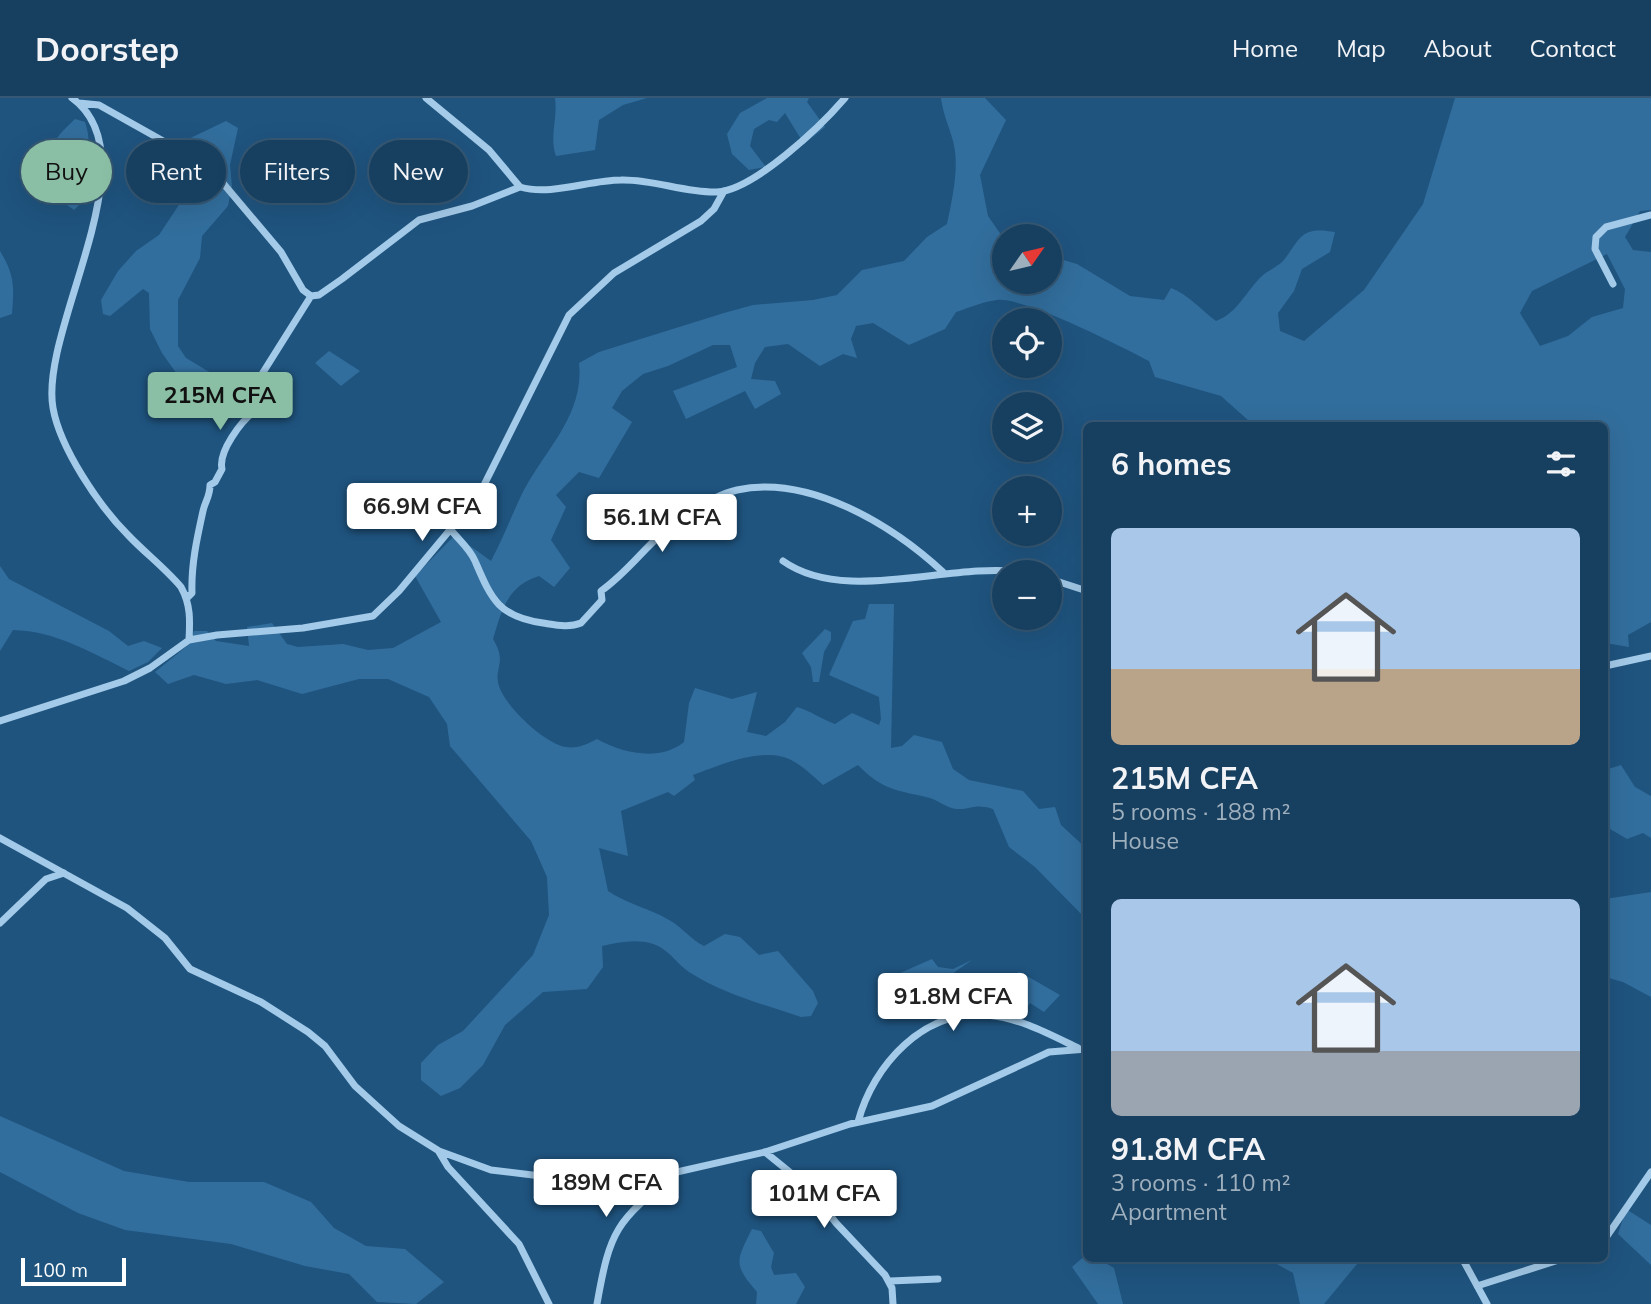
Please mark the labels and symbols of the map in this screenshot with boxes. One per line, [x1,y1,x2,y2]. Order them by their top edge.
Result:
north arrow [992,224,1062,294]
pin: 215M CFA [148,372,292,432]
pin: 66.9M CFA [342,484,502,543]
pin: 56.1M CFA [582,494,742,554]
pin: 91.8M CFA [873,974,1033,1033]
pin: 189M CFA [534,1160,678,1219]
pin: 101M CFA [752,1170,896,1230]
scale bar [21,1255,126,1287]

